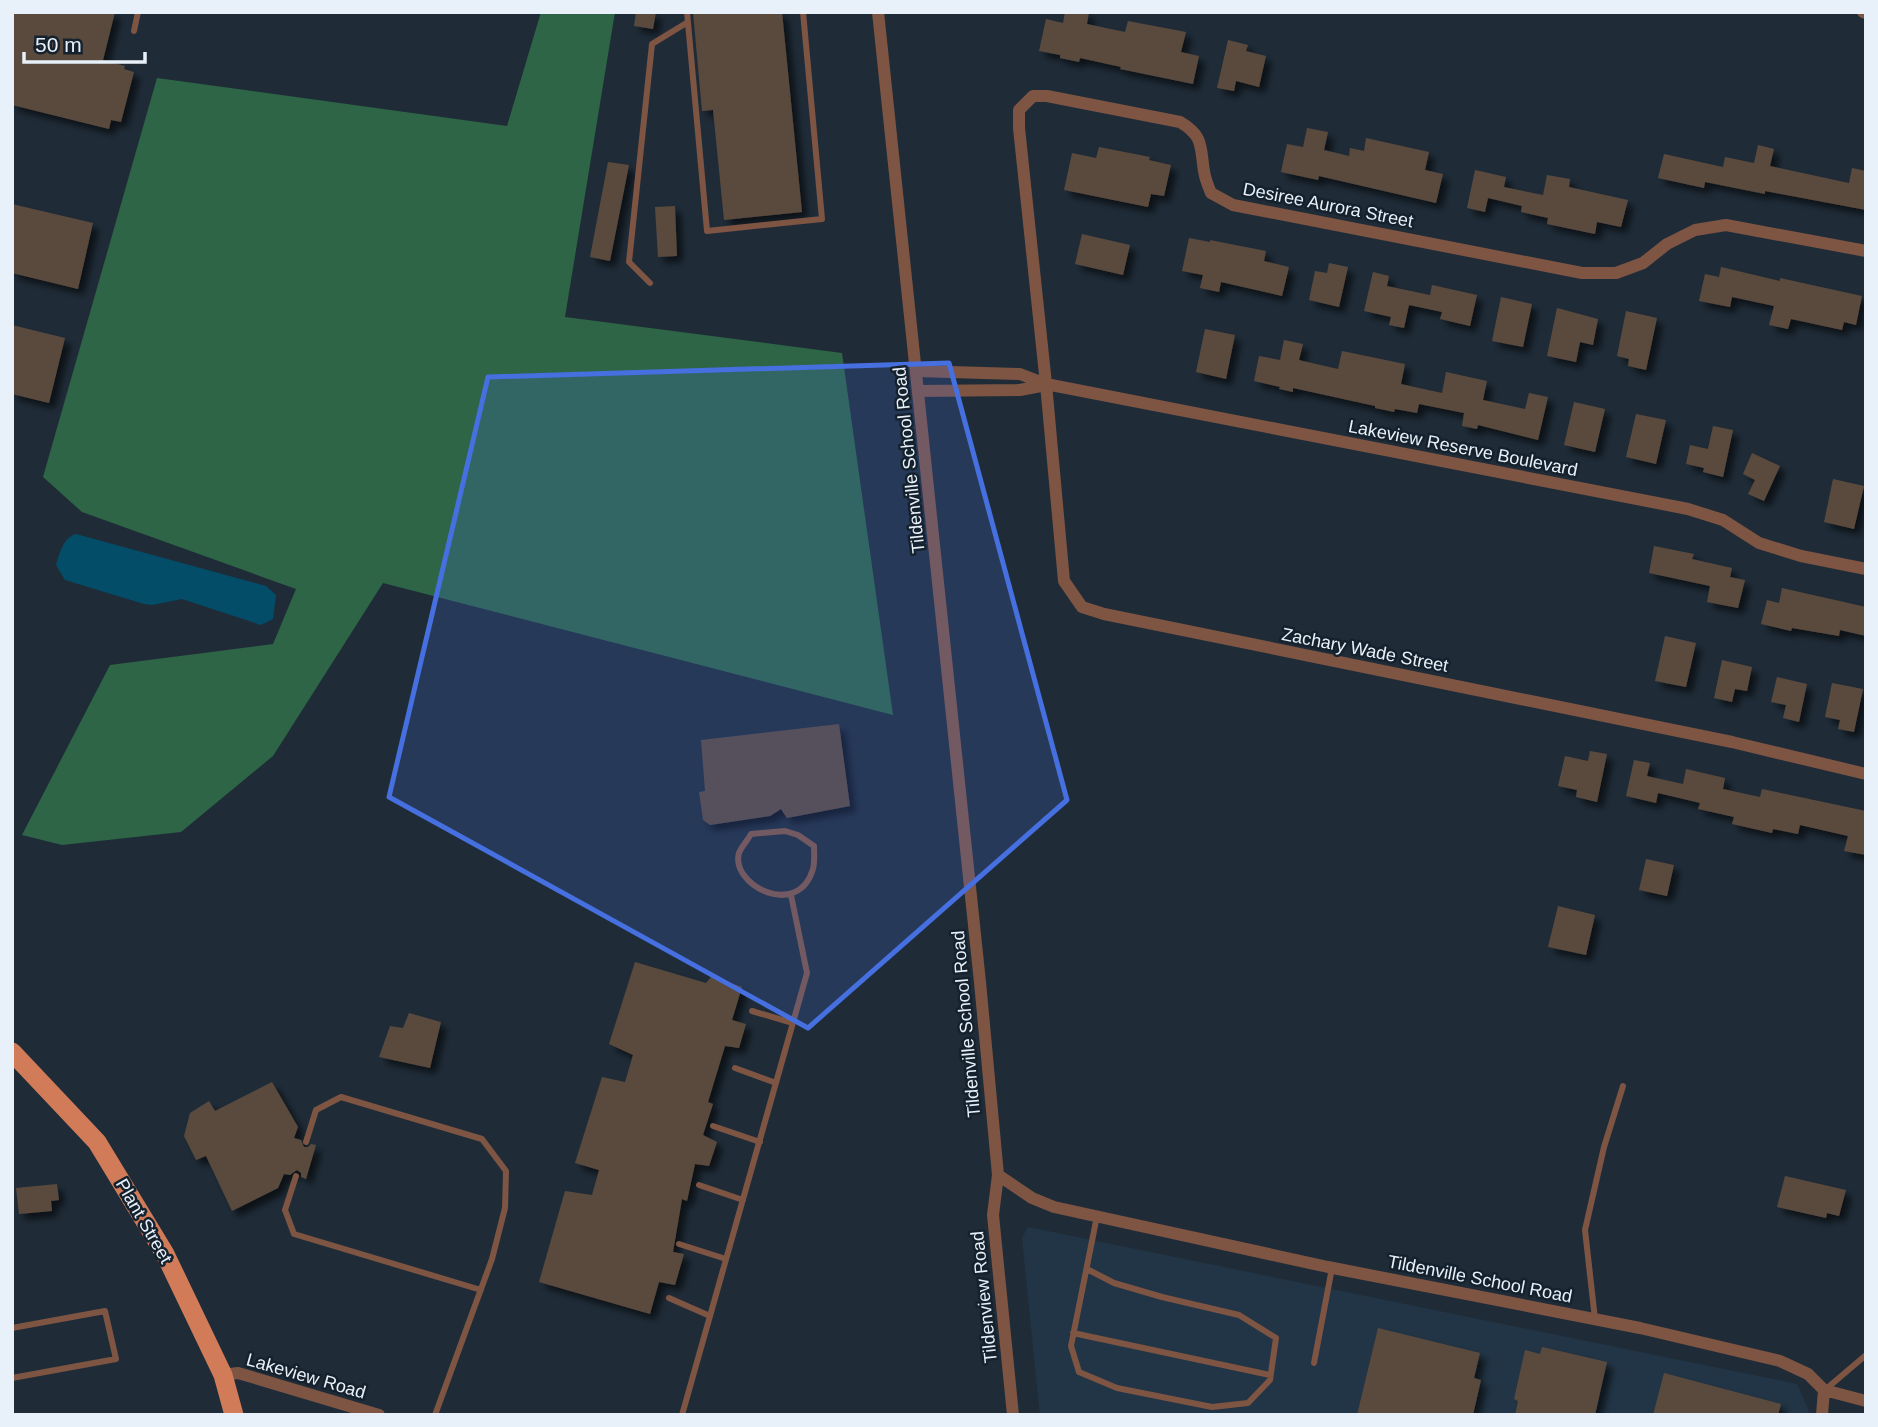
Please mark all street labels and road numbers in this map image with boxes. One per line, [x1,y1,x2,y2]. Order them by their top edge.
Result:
street label: Desiree Aurora Street [1241,179,1415,231]
street label: Tildenville School Road [889,366,929,554]
street label: Lakeview Reserve Boulevard [1347,416,1579,480]
street label: Zachary Wade Street [1280,624,1450,676]
street label: Tildenville School Road [948,930,984,1118]
street label: Plant Street [112,1175,176,1267]
street label: Tildenview Road [967,1230,1001,1364]
street label: Tildenville School Road [1386,1251,1574,1307]
street label: Lakeview Road [244,1349,368,1403]

